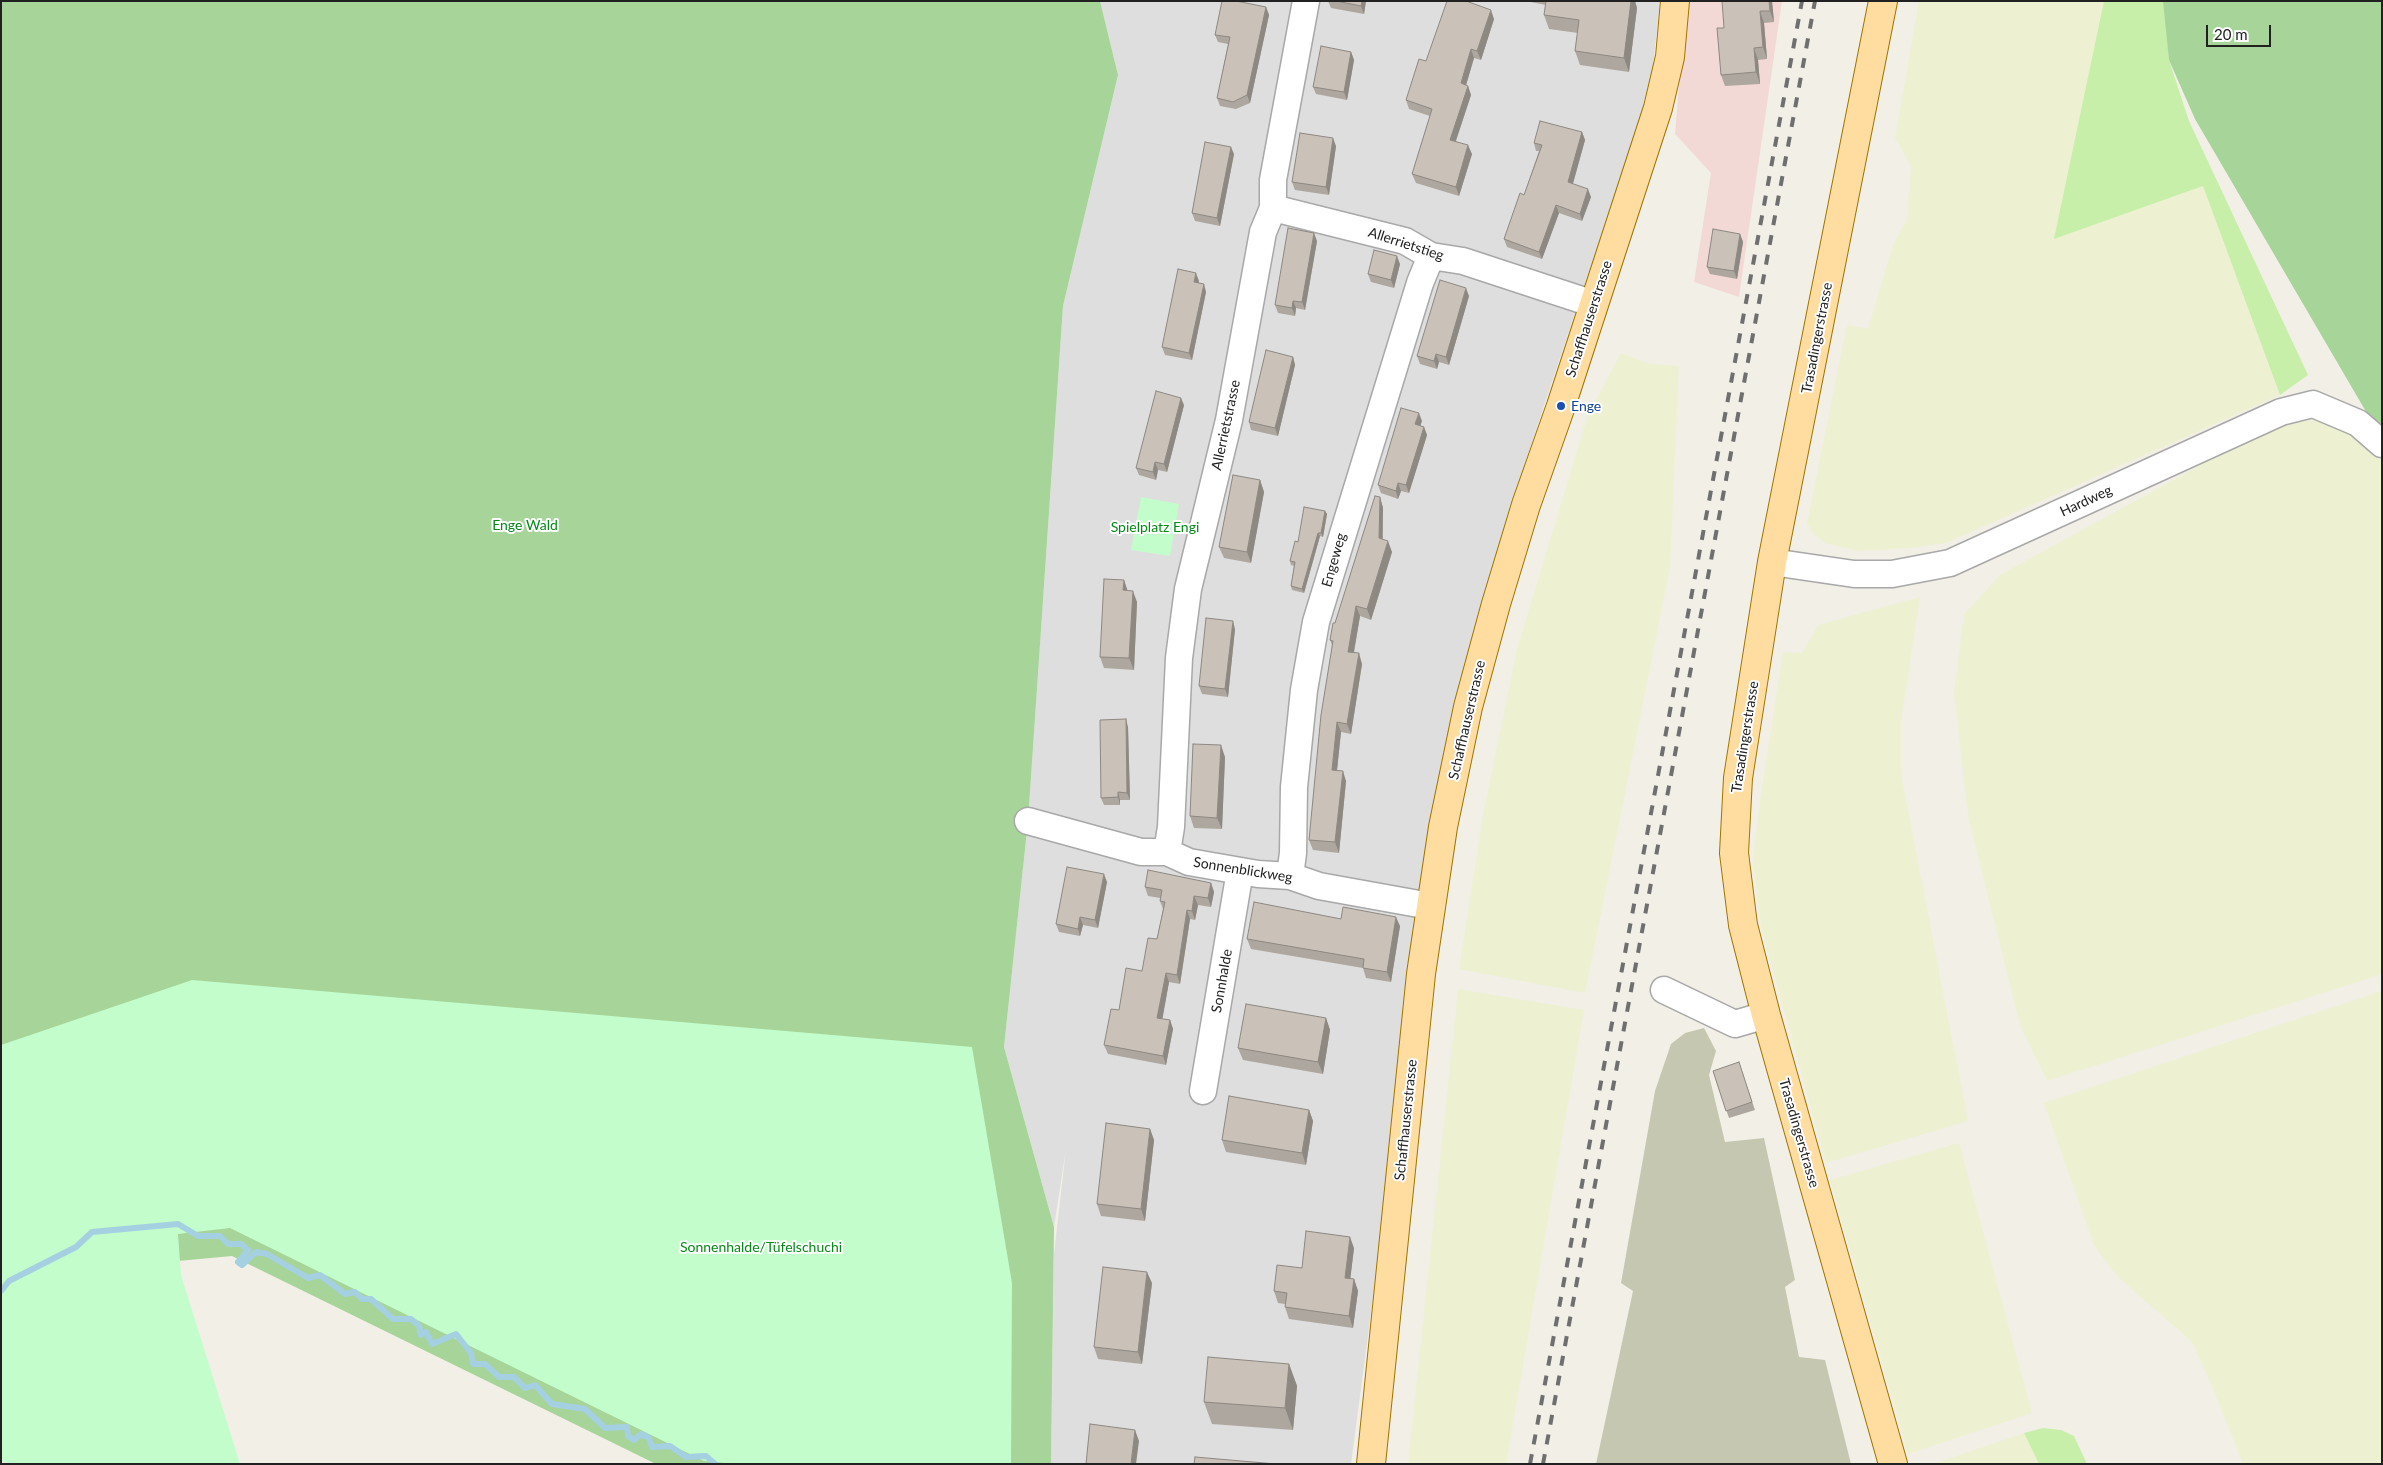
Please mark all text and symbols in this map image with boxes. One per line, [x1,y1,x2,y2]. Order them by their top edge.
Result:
scale bar [2208,15,2273,47]
text: 20 m [2214,25,2248,43]
street label: Allerrietstieg [1366,224,1446,264]
street label: Schaffhauserstrasse [1562,258,1616,380]
street label: Trasadingerstrasse [1798,281,1836,395]
street label: Allerrietstrasse [1208,378,1244,472]
place label: Enge [1571,398,1601,414]
marker: Enge [1555,400,1567,412]
street label: Hardweg [2057,482,2115,520]
park label: Enge Wald [492,517,558,533]
park label: Spielplatz Engi [1111,519,1199,535]
street label: Engeweg [1318,531,1350,589]
street label: Schaffhauserstrasse [1445,659,1489,781]
street label: Trasadingerstrasse [1728,680,1762,794]
street label: Sonnenblickweg [1192,854,1294,886]
street label: Sonnhalde [1208,948,1236,1014]
street label: Schaffhauserstrasse [1391,1059,1421,1181]
street label: Trasadingerstrasse [1775,1076,1823,1190]
park label: Sonnenhalde/Tüfelschuchi [680,1239,842,1255]

